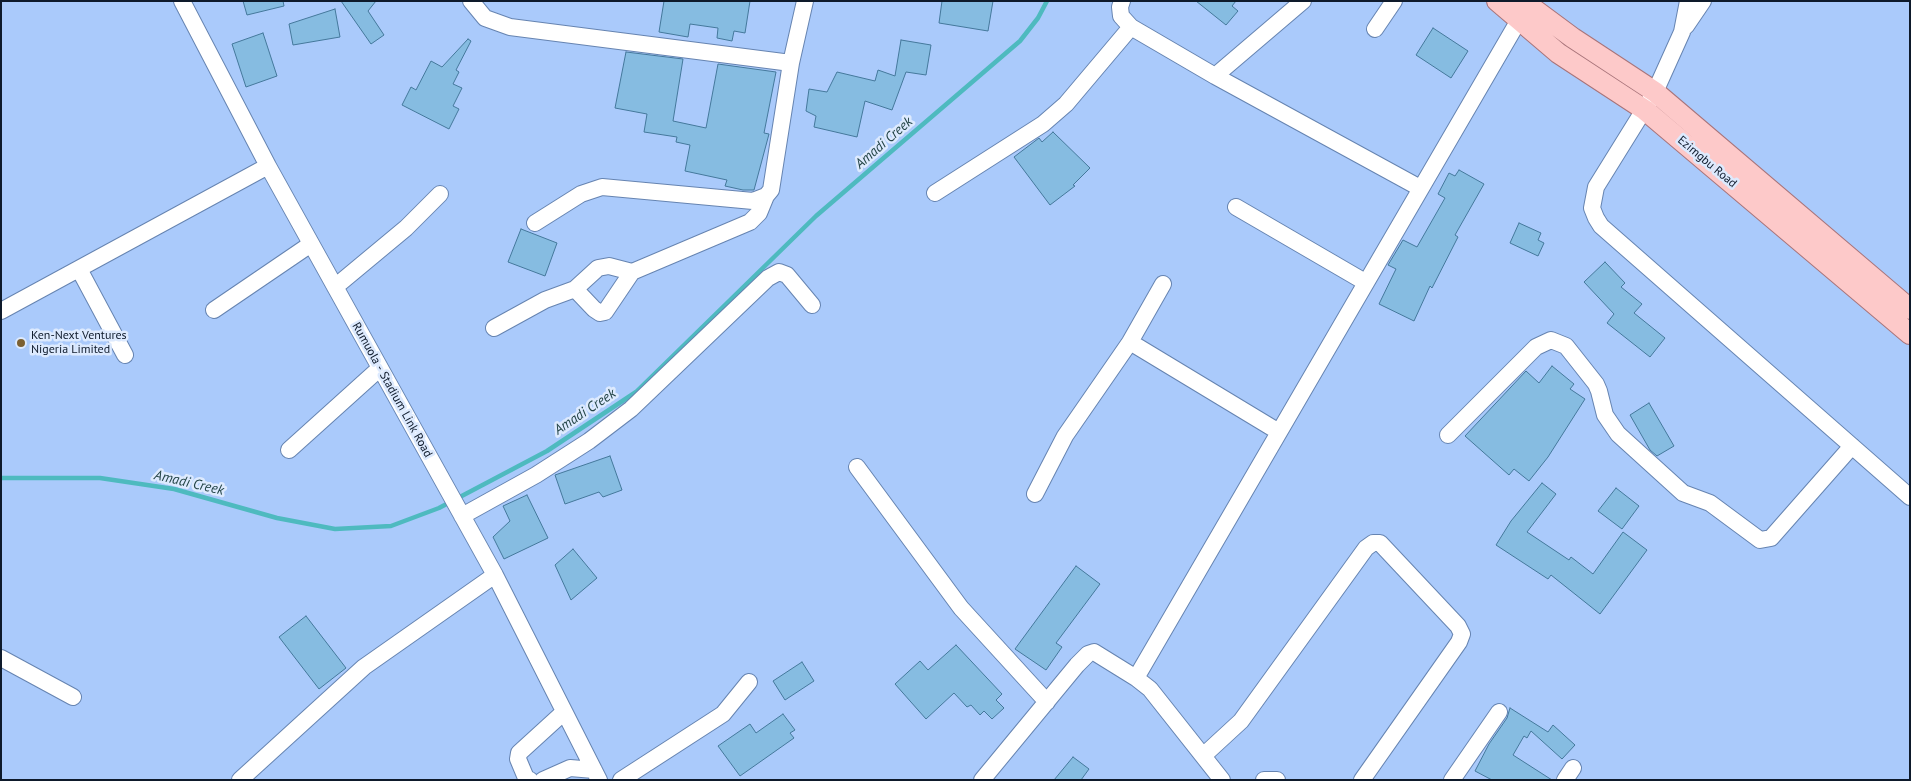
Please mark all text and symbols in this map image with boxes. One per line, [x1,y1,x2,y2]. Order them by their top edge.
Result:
water label: Amadi Creek [852,113,916,173]
street label: Ezimgbu Road [1675,133,1739,191]
street label: Rumuola - Stadium Link Road [349,320,435,460]
place label: Ken-Next Ventures Nigeria Limited [31,329,127,357]
marker: Ken-Next Ventures Nigeria Limited [15,337,27,349]
water label: Amadi Creek [551,385,619,439]
water label: Amadi Creek [153,467,225,499]

